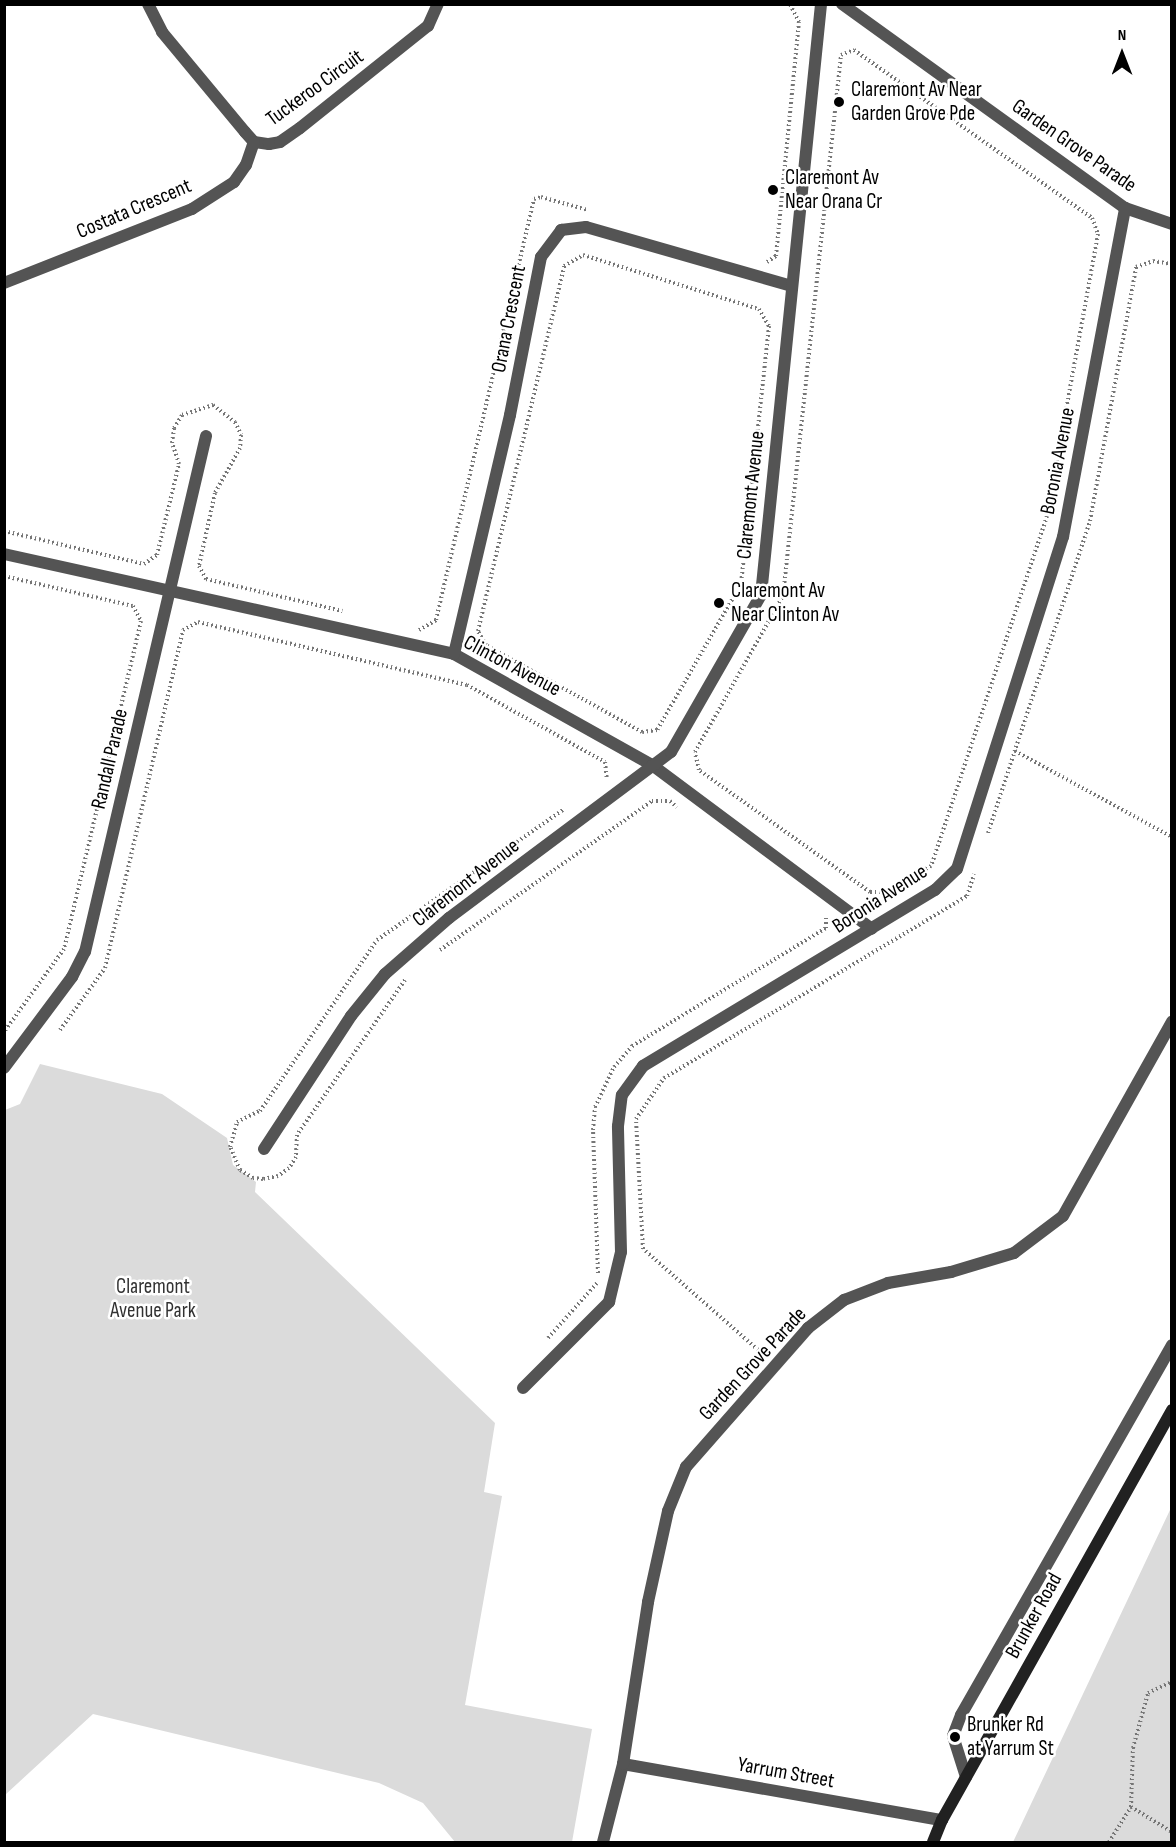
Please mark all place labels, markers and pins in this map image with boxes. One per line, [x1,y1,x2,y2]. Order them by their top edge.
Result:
place label: Claremont Av Near Garden Grove Pde [851,77,982,127]
marker: Claremont Av Near Garden Grove Pde [832,95,846,109]
place label: Claremont Av Near Orana Cr [785,165,882,215]
marker: Claremont Av Near Orana Cr [766,183,780,197]
place label: Claremont Av Near Clinton Av [731,578,839,628]
marker: Claremont Av Near Clinton Av [712,596,726,610]
place label: Brunker Rd at Yarrum St [967,1712,1054,1762]
marker: Brunker Rd at Yarrum St [948,1730,962,1744]

